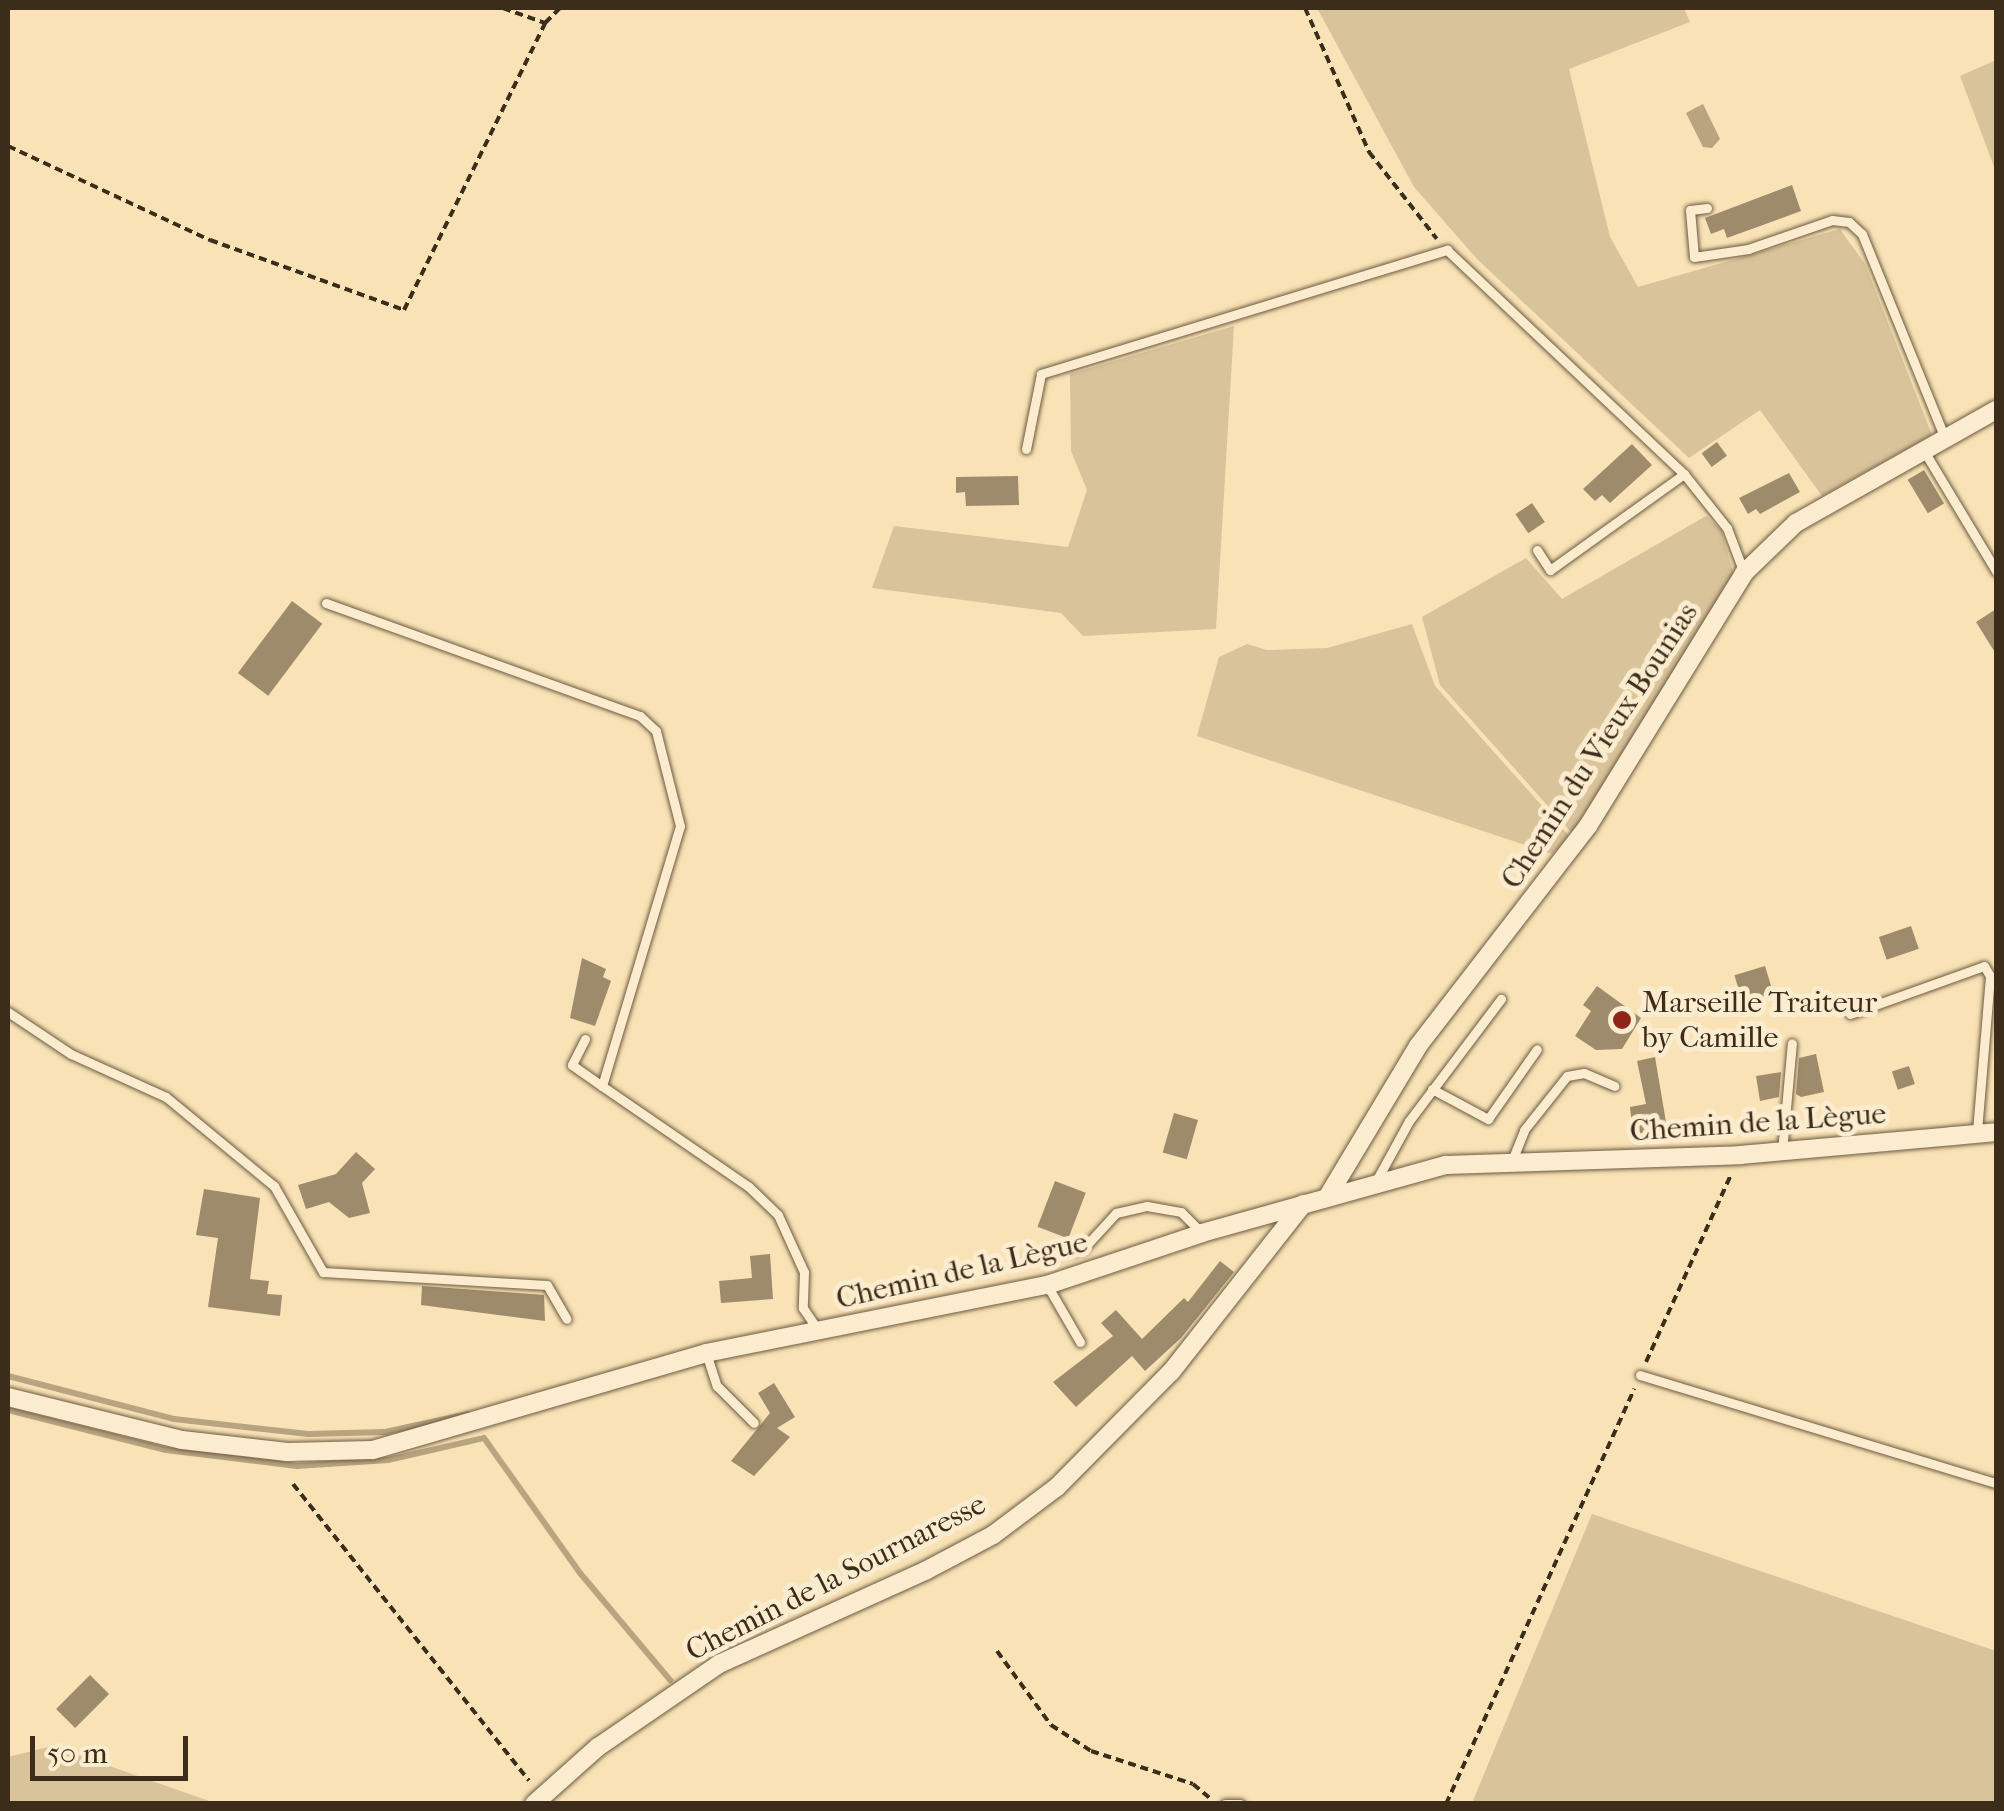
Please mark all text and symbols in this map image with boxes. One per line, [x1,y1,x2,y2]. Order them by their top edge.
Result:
street label: Chemin du Vieux Bounias [1494,596,1706,896]
place label: Marseille Traiteur by Camille [1642,985,1877,1056]
marker: Marseille Traiteur by Camille [1611,1009,1633,1031]
street label: Chemin de la Lègue [1629,1096,1887,1150]
street label: Chemin de la Lègue [833,1225,1091,1317]
street label: Chemin de la Sournaresse [680,1487,992,1669]
scale bar [35,1716,192,1778]
text: 50 m [47,1736,108,1771]

